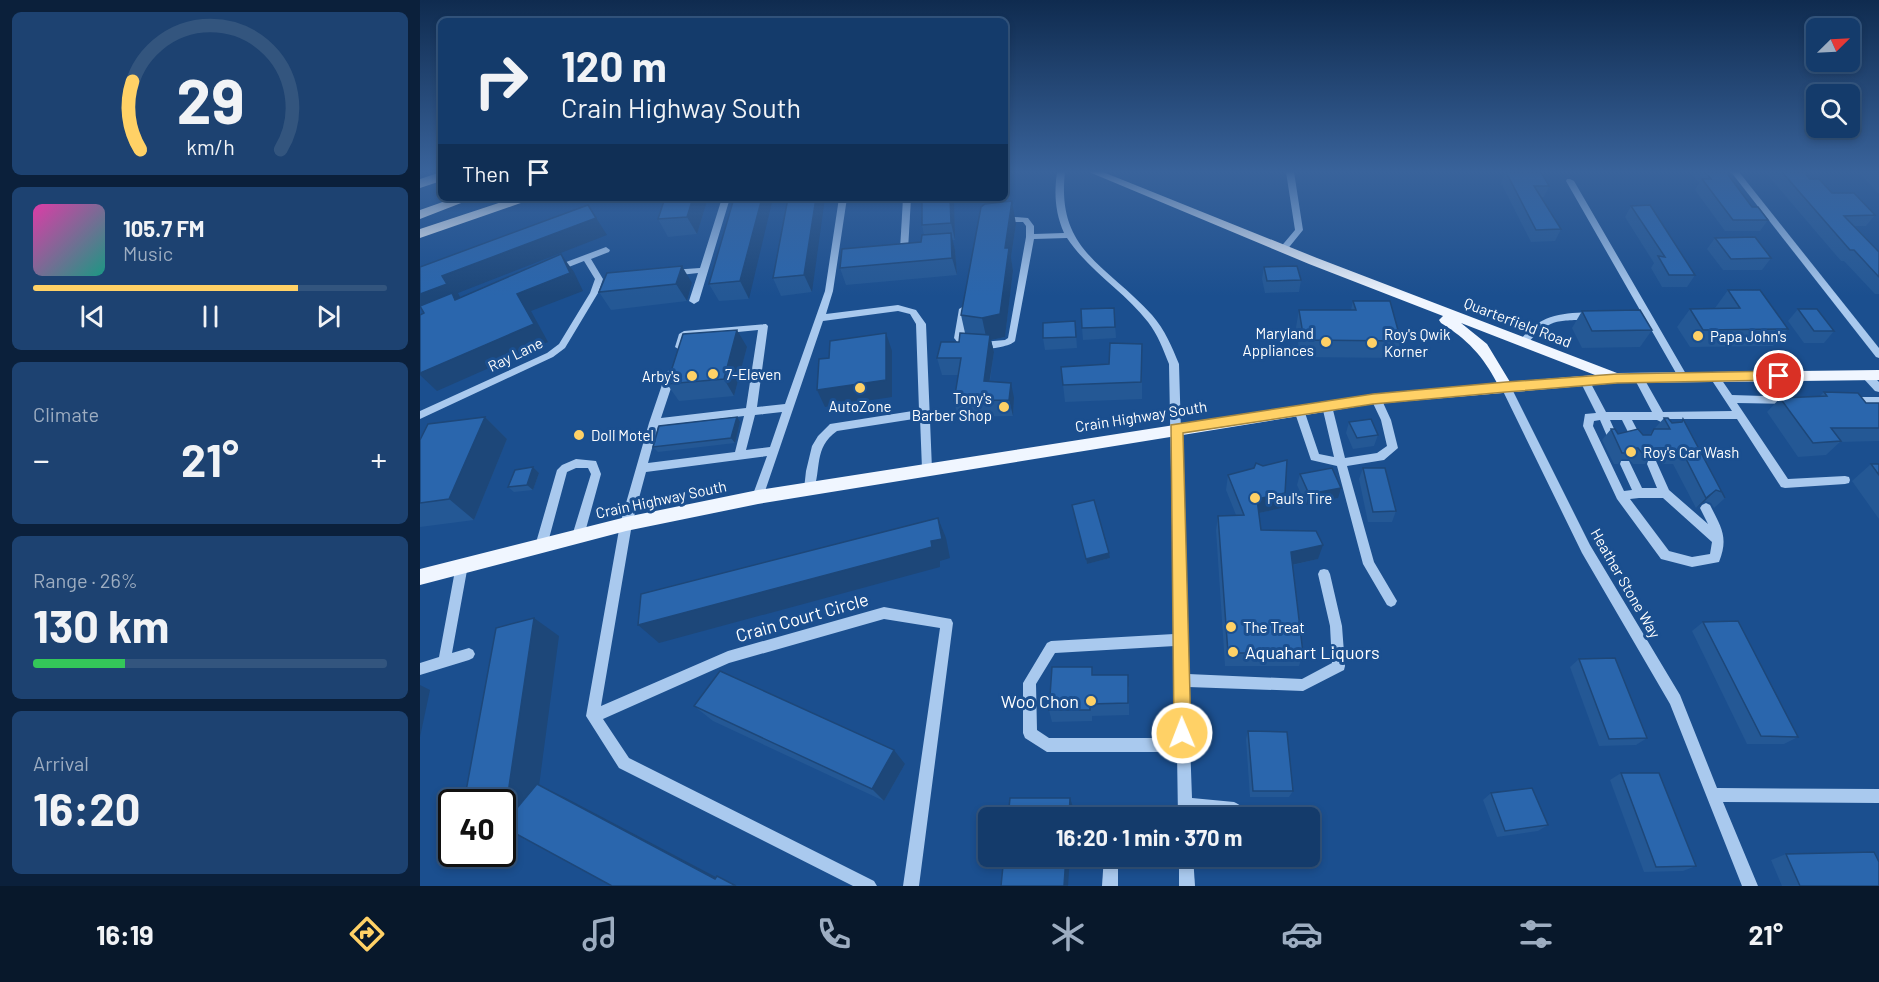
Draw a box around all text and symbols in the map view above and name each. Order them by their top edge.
north arrow [1806,18,1860,72]
map controls [1806,18,1860,138]
text: 120 m [561,40,667,90]
icon: right [462,42,540,120]
text: 29 [176,63,244,137]
button: search [1806,84,1860,138]
text: Crain Highway South [561,91,801,123]
text: km/h [186,135,234,160]
icon: arrive [522,156,555,189]
text: Then [462,160,510,186]
text: 105.7 FM [123,215,205,241]
text: Music [123,241,173,265]
street label: Quarterfield Road [1462,293,1574,351]
icon: previous [76,300,109,333]
icon: pause [194,300,227,333]
icon: next [312,300,345,333]
place label: Maryland Appliances [1243,324,1314,359]
place label: Roy's Qwik Korner [1384,325,1451,360]
place label: Papa John's [1710,327,1787,345]
marker: Papa John's [1691,329,1705,343]
street label: Ray Lane [485,333,545,375]
marker: Maryland Appliances [1319,335,1333,349]
marker: Roy's Qwik Korner [1365,336,1379,350]
pin [1753,350,1804,401]
icon: arrive [1762,359,1795,392]
place label: 7-Eleven [725,365,781,383]
place label: Arby's [642,367,680,385]
marker: 7-Eleven [706,367,720,381]
marker: Arby's [685,369,699,383]
marker: AutoZone [853,381,867,395]
place label: Tony's Barber Shop [912,389,992,424]
place label: AutoZone [829,397,891,415]
street label: Crain Highway South [1074,397,1208,435]
marker: Tony's Barber Shop [997,400,1011,414]
text: Climate [33,402,99,426]
place label: Doll Motel [591,426,654,444]
marker: Doll Motel [572,428,586,442]
text: 21° [181,432,239,486]
text: − [33,439,50,479]
text: + [371,439,387,479]
place label: Roy's Car Wash [1643,443,1739,461]
marker: Roy's Car Wash [1624,445,1638,459]
street label: Crain Highway South [594,476,728,522]
place label: Paul's Tire [1267,489,1332,507]
marker: Paul's Tire [1248,491,1262,505]
street label: Heather Stone Way [1587,525,1665,641]
text: Range · 26% [33,568,138,592]
street label: Crain Court Circle [733,588,871,646]
text: 130 km [33,598,169,652]
place label: The Treat [1243,618,1305,636]
marker: The Treat [1224,620,1238,634]
place label: Aquahart Liquors [1245,641,1380,663]
marker: Aquahart Liquors [1226,645,1240,659]
place label: Woo Chon [1001,690,1079,712]
marker: Woo Chon [1084,694,1098,708]
position arrow [1150,701,1214,765]
text: Arrival [33,751,89,775]
text: 16:20 [33,781,140,835]
speed limit sign: 40 [438,789,516,867]
text: 16:20 · 1 min · 370 m [1056,824,1242,850]
icon: directions [346,913,388,955]
icon: music [579,913,621,955]
icon: phone [813,913,855,955]
icon: climate [1047,913,1089,955]
icon: car [1281,913,1323,955]
icon: filters [1515,913,1557,955]
text: 16:19 [96,918,154,950]
text: 21° [1748,918,1783,950]

